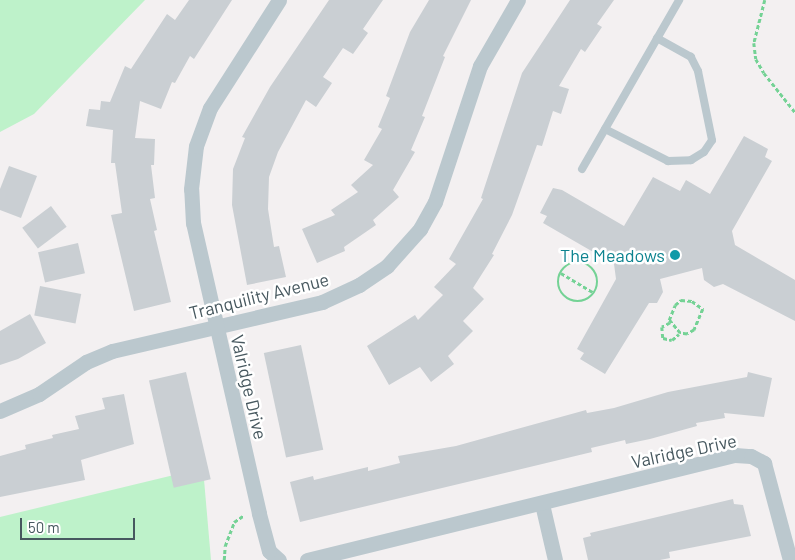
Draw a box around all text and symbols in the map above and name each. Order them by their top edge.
place label: The Meadows [560,244,665,266]
marker: The Meadows [669,249,681,261]
street label: Tranquility Avenue [187,268,331,324]
street label: Valridge Drive [226,332,272,442]
street label: Valridge Drive [629,429,739,473]
scale bar [22,508,138,540]
text: 50 m [28,518,60,536]

